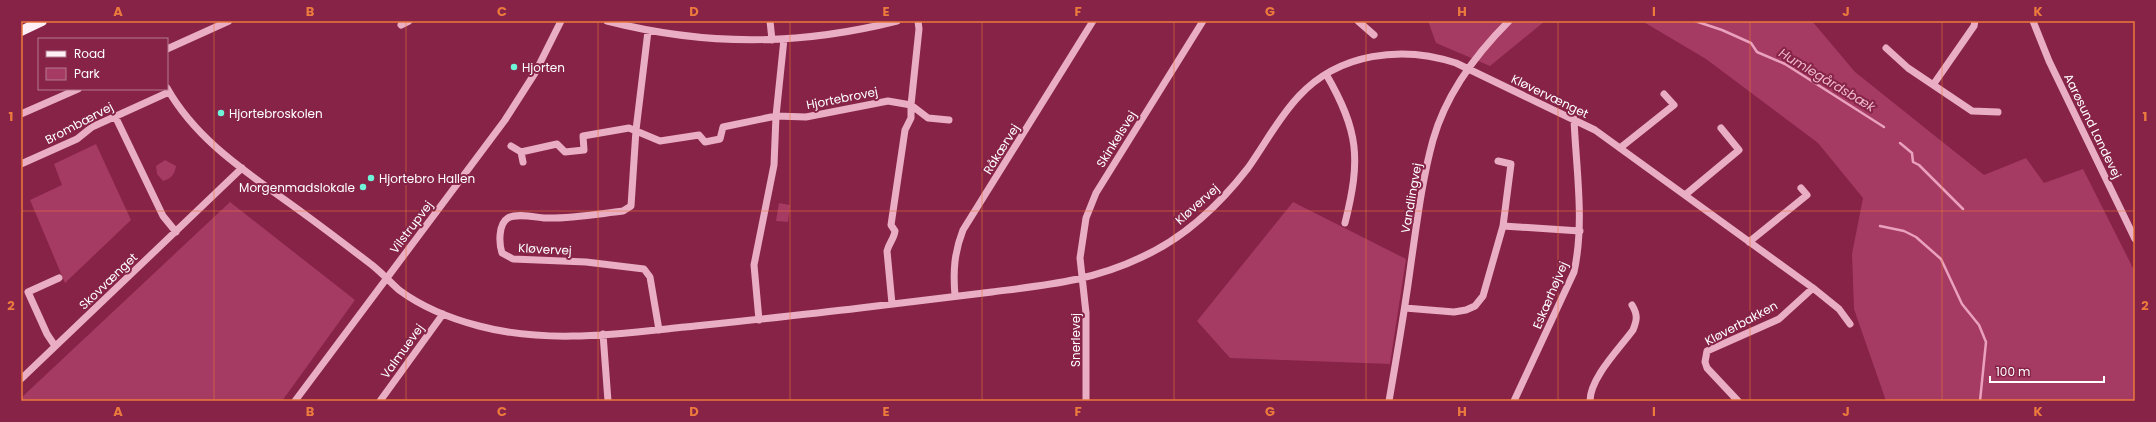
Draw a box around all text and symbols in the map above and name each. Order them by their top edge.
text: A [113,2,123,21]
text: B [306,2,315,21]
text: C [497,2,507,21]
text: D [689,2,699,21]
text: E [882,2,890,21]
text: F [1074,2,1082,21]
text: G [1265,2,1275,21]
text: H [1457,2,1467,21]
text: I [1652,2,1656,21]
text: J [1842,2,1850,21]
text: K [2033,2,2043,21]
legend [38,38,168,90]
water label: Humlegårdsbæk [1775,44,1880,117]
text: Road [74,45,105,62]
place label: Hjorten [522,59,565,76]
marker: Hjorten [509,62,519,72]
text: Park [74,65,101,82]
street label: Kløvervænget [1509,70,1591,122]
street label: Aarøsund Landevej [2060,71,2126,181]
street label: Hjortebrovej [805,83,879,113]
street label: Brombærvej [42,98,116,148]
place label: Hjortebroskolen [229,105,323,122]
text: 1 [9,107,13,126]
street label: Skinkelsvej [1092,107,1140,171]
text: 1 [2143,107,2147,126]
marker: Hjortebroskolen [216,108,226,118]
street label: Råkærvej [979,121,1023,177]
street label: Vandlingvej [1396,162,1426,234]
place label: Hjortebro Hallen [379,170,475,187]
marker: Hjortebro Hallen [366,173,376,183]
place label: Morgenmadslokale [239,179,355,196]
street label: Kløvervej [1171,180,1223,228]
marker: Morgenmadslokale [358,182,368,192]
street label: Vilstrupvej [386,197,436,257]
street label: Kløvervej [518,239,572,259]
street label: Skovvænget [75,249,141,313]
street label: Eskærhøjvej [1528,259,1572,331]
text: 2 [7,296,15,315]
text: 2 [2141,296,2149,315]
street label: Kløverbakken [1702,297,1780,349]
street label: Snerlevej [1067,313,1084,367]
street label: Valmuevej [376,320,428,382]
scale bar [1990,358,2104,384]
text: 100 m [1996,363,2030,380]
text: A [113,402,123,421]
text: B [306,402,315,421]
text: C [497,402,507,421]
text: D [689,402,699,421]
text: E [882,402,890,421]
text: F [1074,402,1082,421]
text: G [1265,402,1275,421]
text: H [1457,402,1467,421]
text: I [1652,402,1656,421]
text: J [1842,402,1850,421]
text: K [2033,402,2043,421]

